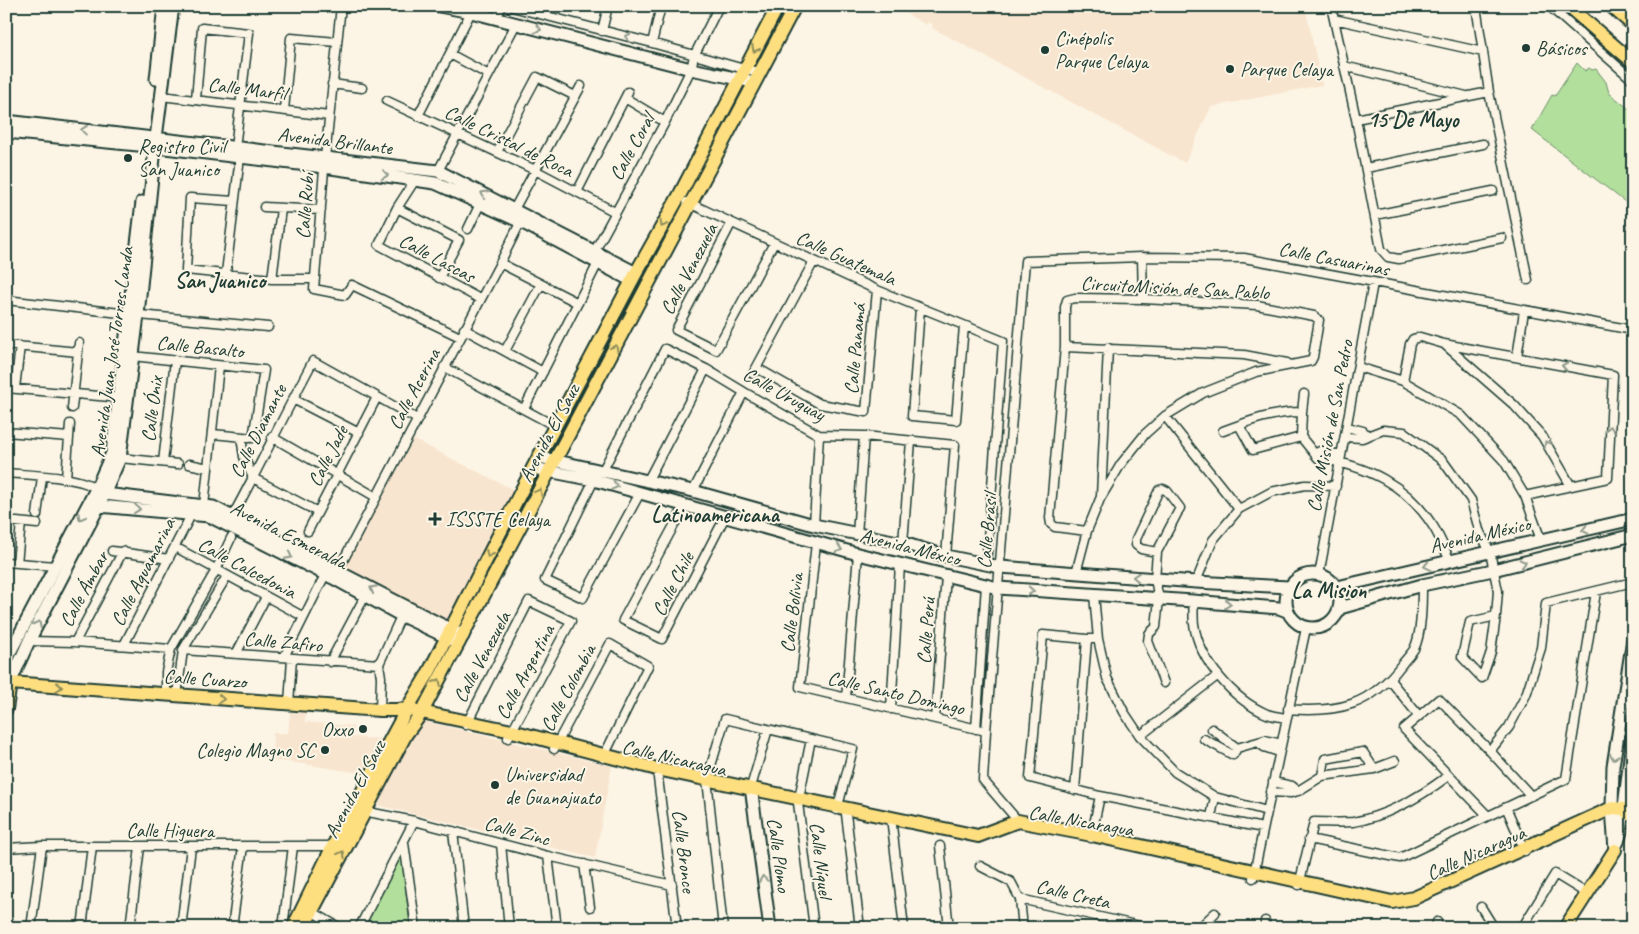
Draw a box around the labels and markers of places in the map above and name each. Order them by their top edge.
place label: Cinépolis Parque Celaya [1055,26,1150,74]
place label: Básicos [1536,36,1589,61]
marker: Básicos [1520,42,1532,54]
marker: Cinépolis Parque Celaya [1039,44,1051,56]
place label: Parque Celaya [1240,57,1335,82]
marker: Parque Celaya [1224,63,1236,75]
place label: Registro Civil San Juanico [138,134,229,182]
marker: Registro Civil San Juanico [122,152,134,164]
place label: ISSSTE Celaya [446,507,551,532]
marker: ISSSTE Celaya [428,512,442,526]
place label: Oxxo [322,717,354,742]
marker: Oxxo [357,723,369,735]
place label: Colegio Magno SC [196,738,317,763]
marker: Colegio Magno SC [319,744,331,756]
place label: Universidad de Guanajuato [505,762,602,810]
marker: Universidad de Guanajuato [489,779,501,791]

